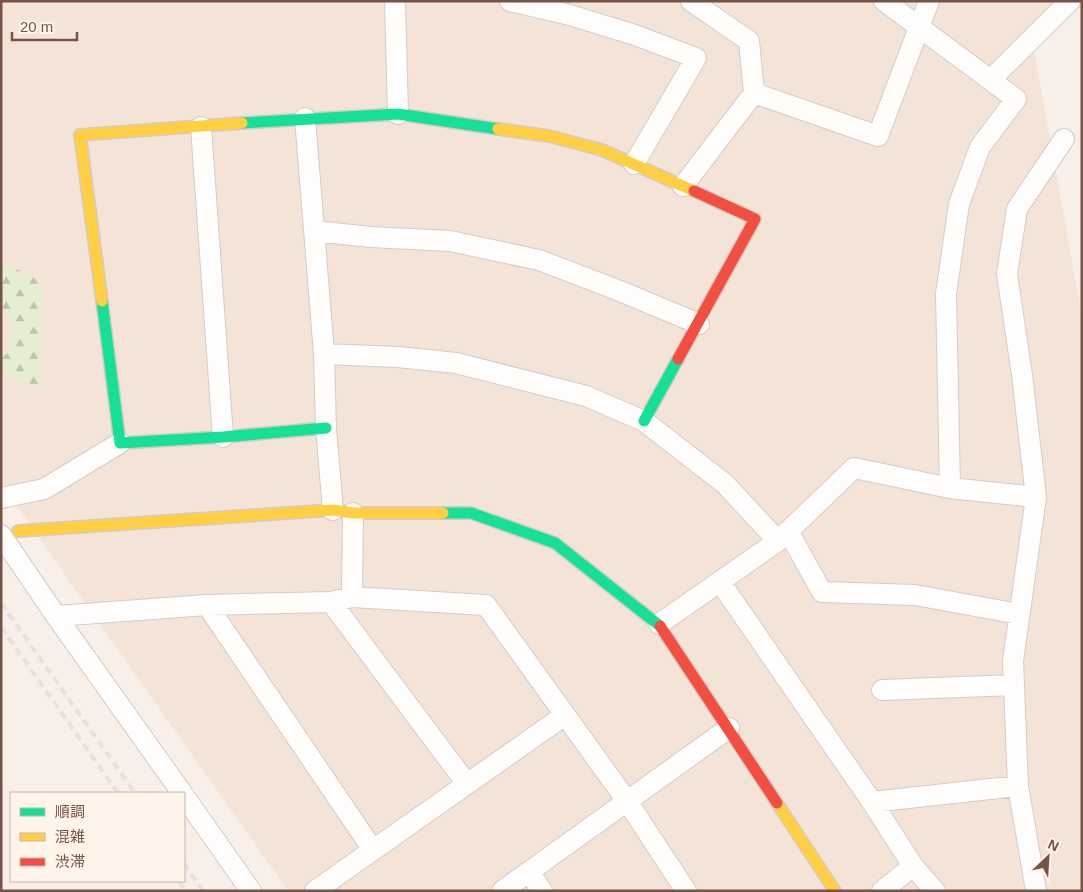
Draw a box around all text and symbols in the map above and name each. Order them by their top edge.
scale bar [12,10,78,42]
text: 20 m [20,18,53,35]
legend [10,792,185,882]
text: 順調 [55,803,85,820]
text: 混雑 [55,828,85,845]
north arrow [1023,832,1073,882]
text: N [1046,836,1061,855]
text: 渋滞 [55,853,85,870]

